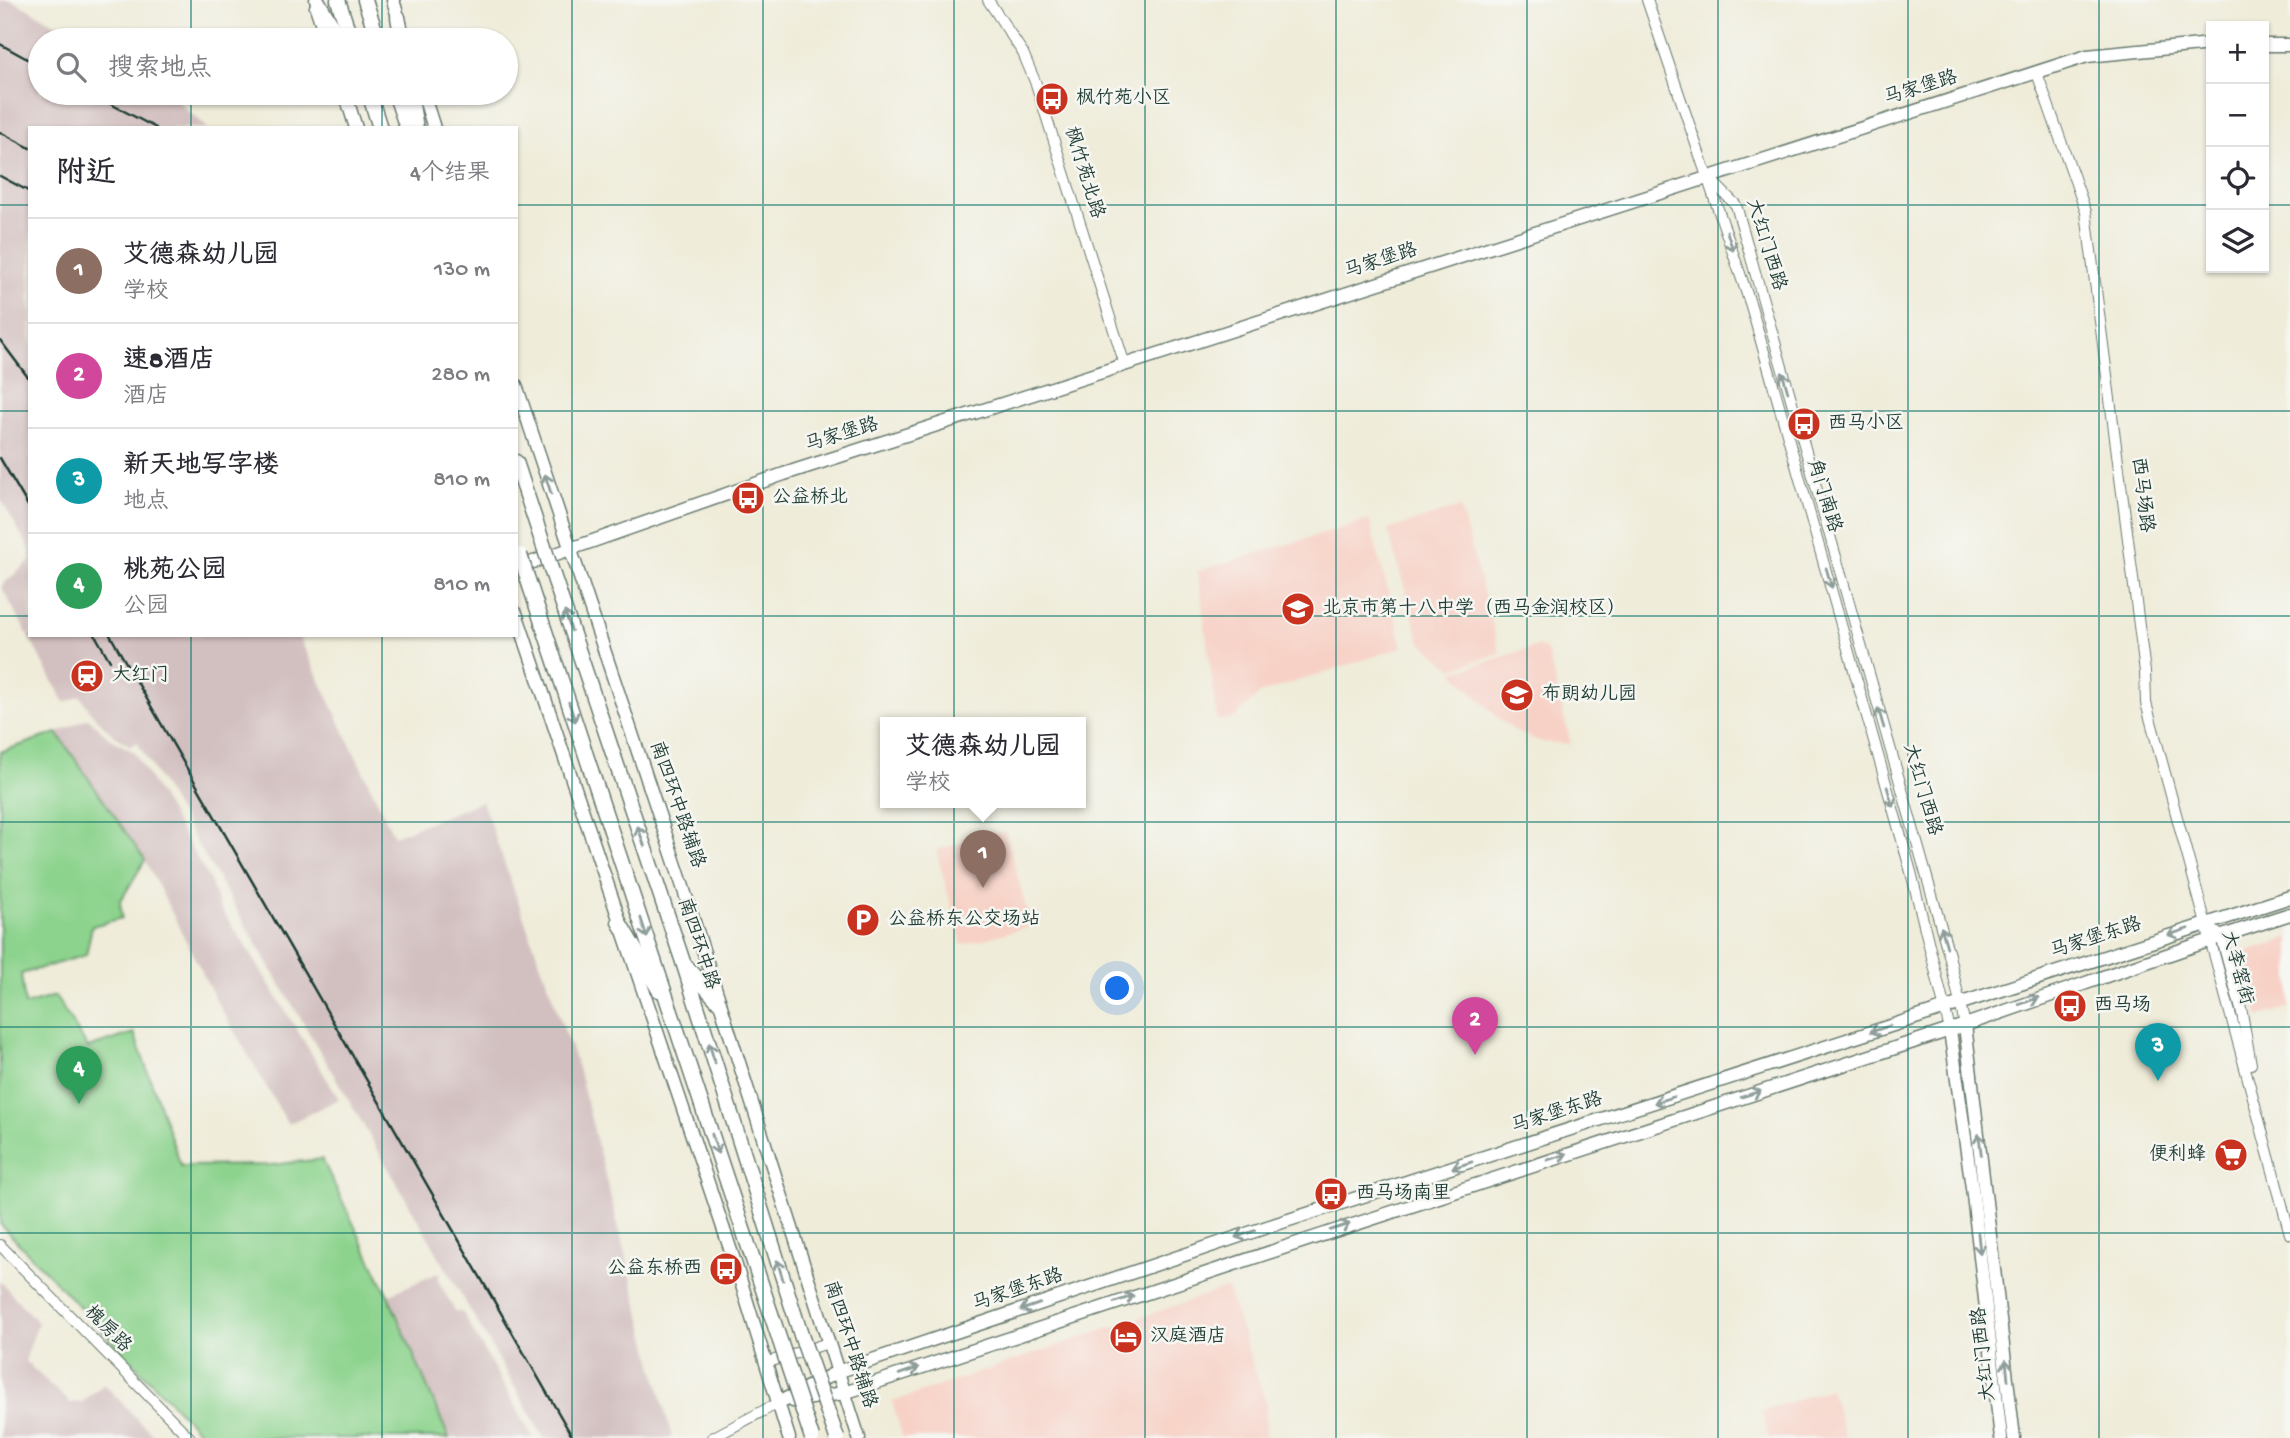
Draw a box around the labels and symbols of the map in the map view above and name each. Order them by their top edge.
street label: 马家堡路 [1881,66,1961,111]
bus stop icon: 枫竹苑小区 [1033,80,1071,118]
place label: 枫竹苑小区 [1076,87,1171,111]
street label: 枫竹苑北路 [1058,124,1109,222]
street label: 大红门西路 [1740,196,1791,294]
one-way arrow [1725,230,1737,252]
street label: 马家堡路 [1341,238,1421,285]
one-way arrow [1777,371,1790,393]
bus stop icon: 西马小区 [1785,405,1823,443]
place label: 西马小区 [1828,412,1904,436]
street label: 马家堡路 [802,413,882,458]
street label: 角门南路 [1801,456,1847,536]
street label: 西马场路 [2125,456,2158,534]
one-way arrow [541,473,554,495]
bus stop icon: 公益桥北 [729,479,767,517]
place label: 公益桥北 [772,486,848,510]
one-way arrow [1823,566,1836,588]
school or university icon: 北京市第十八中学（西马金润校区） [1279,590,1317,628]
place label: 北京市第十八中学（西马金润校区） [1322,597,1626,621]
one-way arrow [561,610,574,632]
station icon: 大红门 [68,657,106,695]
place label: 大红门 [112,664,169,688]
school or university icon: 布朗幼儿园 [1498,676,1536,714]
place label: 布朗幼儿园 [1542,683,1637,707]
one-way arrow [567,700,579,722]
one-way arrow [1873,707,1886,729]
street label: 南四环中路辅路 [643,738,709,872]
street label: 大红门西路 [1897,741,1946,839]
one-way arrow [1884,785,1897,807]
one-way arrow [634,826,646,848]
pin: 1 [960,830,1006,888]
street label: 南四环中路 [671,895,724,993]
parking icon: 公益桥东公交场站 [844,901,882,939]
place label: 公益桥东公交场站 [888,908,1040,932]
street label: 马家堡东路 [2047,912,2145,965]
one-way arrow [639,916,651,938]
one-way arrow [1937,926,1950,948]
one-way arrow [2168,927,2190,940]
street label: 大李窑街 [2215,928,2258,1008]
your location [1100,971,1134,1005]
bus stop icon: 西马场 [2051,987,2089,1025]
one-way arrow [2017,994,2039,1006]
place label: 西马场 [2094,995,2151,1018]
pin: 2 [1452,997,1498,1055]
one-way arrow [1869,1023,1891,1036]
pin: 3 [2135,1023,2181,1081]
one-way arrow [704,1042,717,1064]
pin: 4 [56,1046,102,1104]
street label: 马家堡东路 [1508,1087,1606,1140]
one-way arrow [1739,1087,1761,1099]
one-way arrow [1653,1095,1675,1107]
one-way arrow [710,1132,723,1154]
one-way arrow [1974,1133,1987,1156]
supermarket icon: 便利蜂 [2212,1136,2250,1174]
place label: 便利蜂 [2149,1143,2206,1167]
one-way arrow [1545,1149,1567,1162]
one-way arrow [1451,1159,1473,1172]
bus stop icon: 西马场南里 [1312,1175,1350,1213]
place label: 西马场南里 [1356,1182,1451,1206]
one-way arrow [1329,1220,1351,1232]
one-way arrow [1235,1229,1257,1241]
one-way arrow [1972,1231,1985,1254]
bus stop icon: 公益东桥西 [707,1250,745,1288]
place label: 公益东桥西 [607,1257,702,1281]
one-way arrow [773,1259,785,1281]
street label: 马家堡东路 [969,1264,1067,1317]
street label: 南四环中路辅路 [818,1278,881,1412]
one-way arrow [1113,1292,1135,1304]
street label: 槐房路 [79,1301,136,1358]
one-way arrow [1019,1302,1041,1314]
street label: 大红门西路 [1968,1306,2001,1403]
hotel icon: 汉庭酒店 [1107,1318,1145,1356]
place label: 汉庭酒店 [1150,1325,1226,1349]
one-way arrow [2000,1359,2013,1382]
one-way arrow [897,1364,919,1376]

